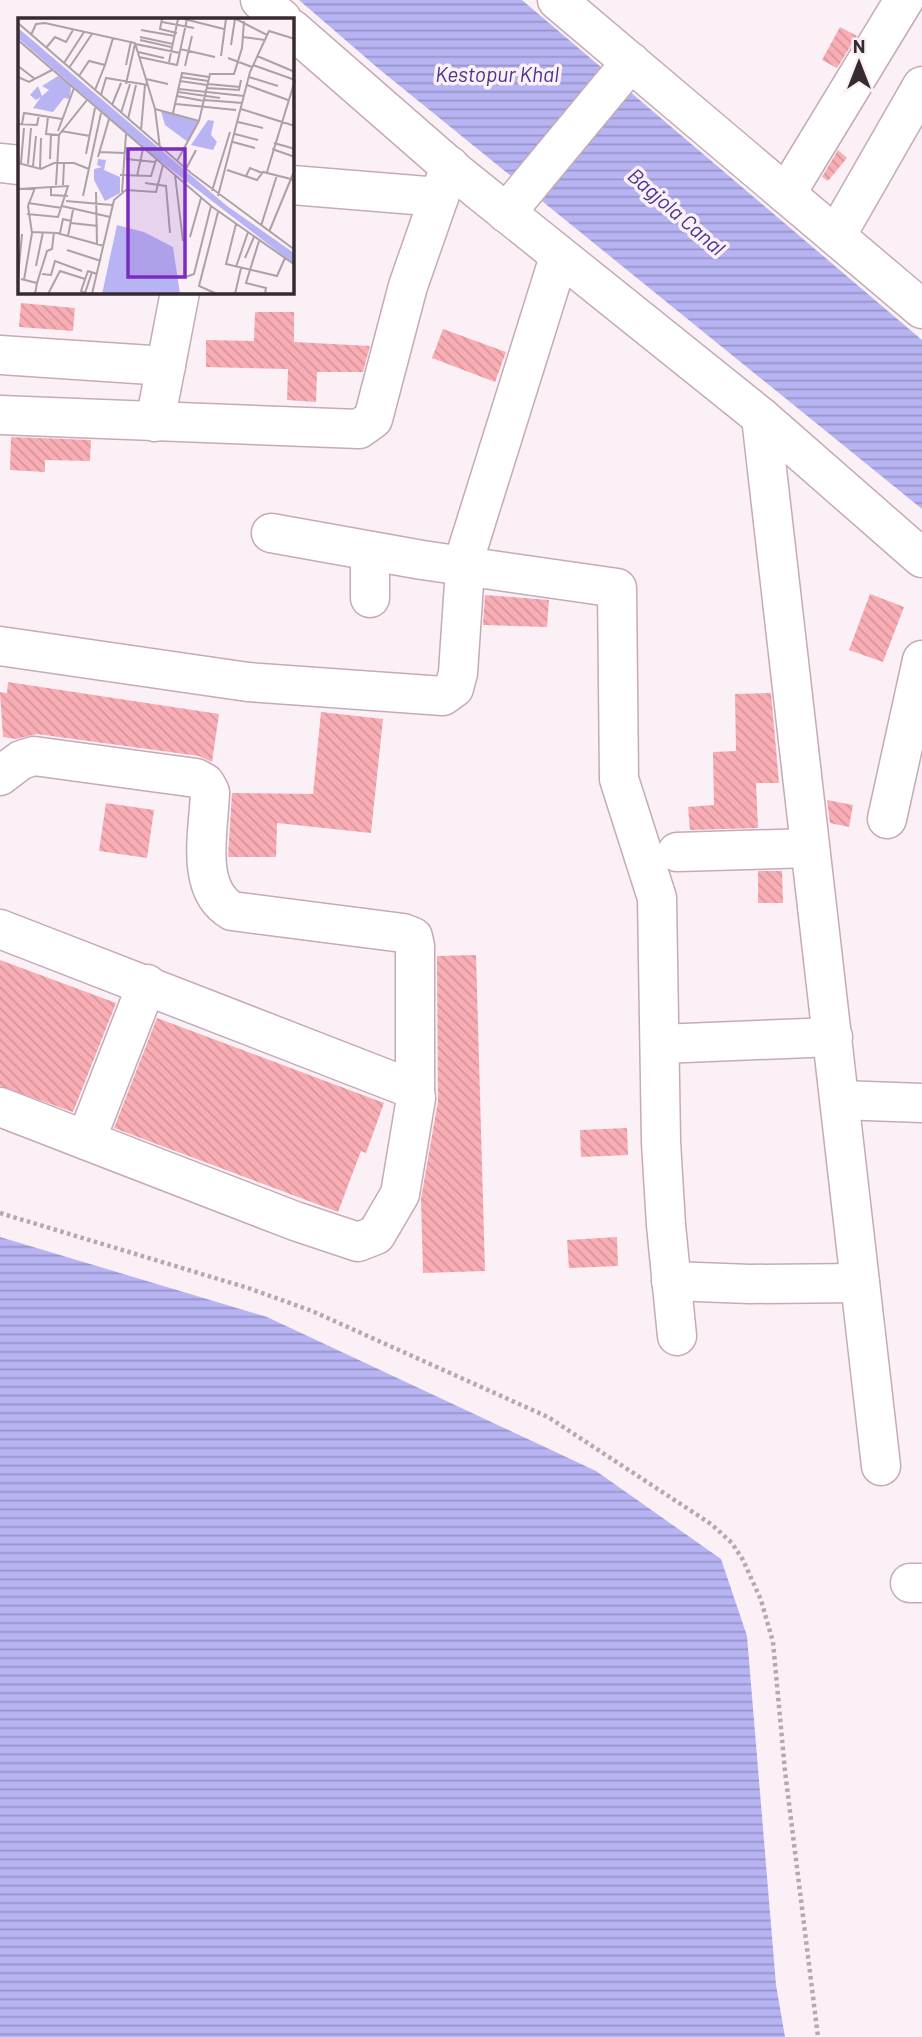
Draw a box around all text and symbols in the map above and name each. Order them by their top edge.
inset map [18,18,294,294]
north arrow [824,28,894,98]
text: N [853,34,865,57]
water label: Kestopur Khal [435,61,559,86]
water label: Bagjola Canal [623,162,731,260]

